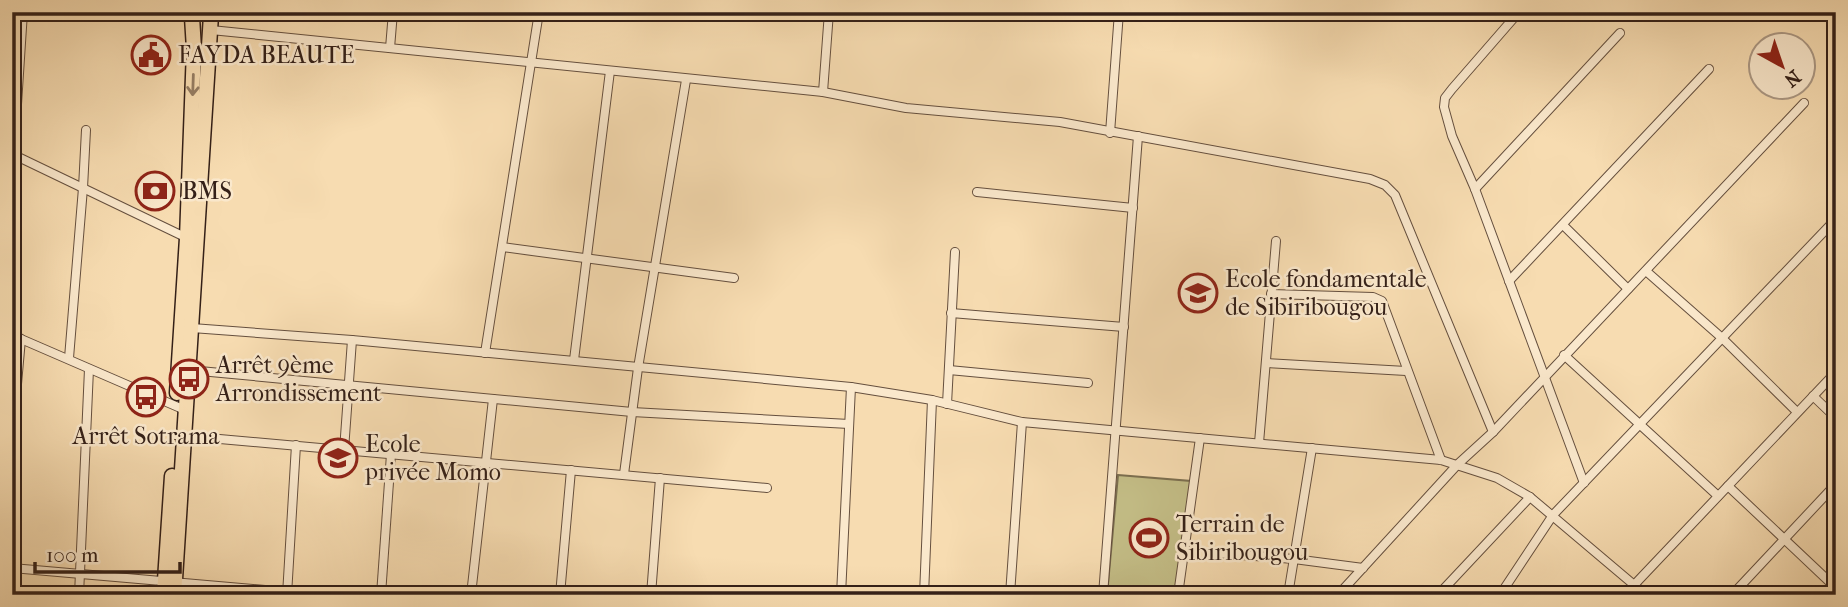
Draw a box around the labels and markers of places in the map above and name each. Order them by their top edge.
public building icon: FAYDA BEAUTE [130,34,172,76]
place label: FAYDA BEAUTE [178,41,355,69]
bank icon: BMS [134,170,176,212]
place label: BMS [182,177,232,205]
place label: Ecole fondamentale de Sibiribougou [1225,265,1427,321]
school or university icon: Ecole fondamentale de Sibiribougou [1177,272,1219,314]
place label: Arrêt 9ème Arrondissement [215,351,382,407]
bus stop icon: Arrêt 9ème Arrondissement [168,358,210,400]
bus stop icon: Arrêt Sotrama [125,376,167,418]
place label: Arrêt Sotrama [72,422,220,450]
place label: Ecole privée Momo [364,430,501,486]
school or university icon: Ecole privée Momo [317,437,359,479]
place label: Terrain de Sibiribougou [1176,510,1309,566]
sports icon: Terrain de Sibiribougou [1128,517,1170,559]

